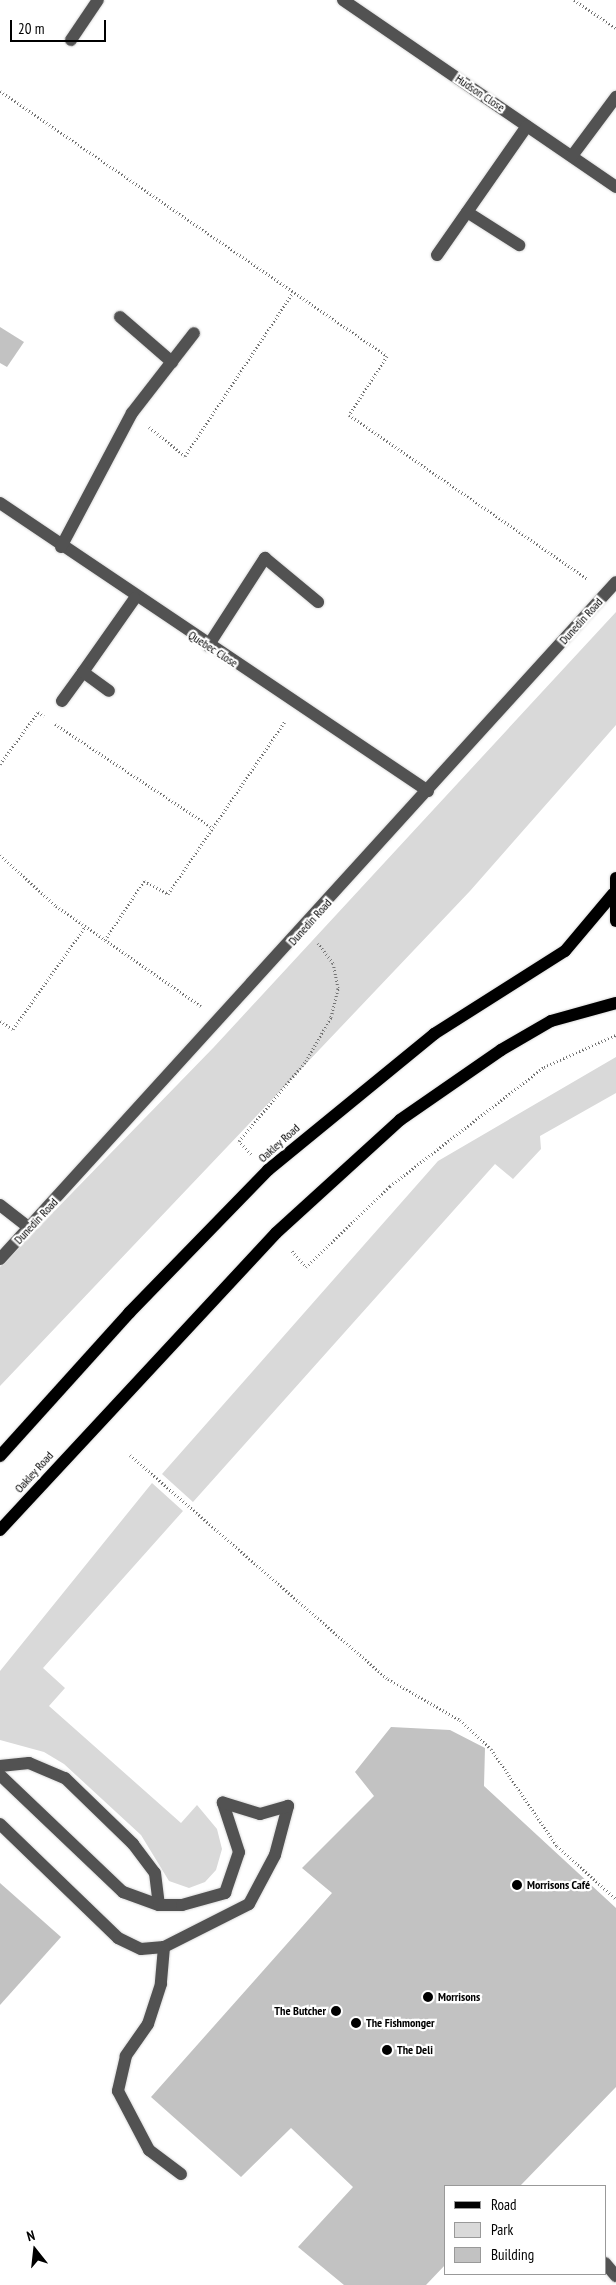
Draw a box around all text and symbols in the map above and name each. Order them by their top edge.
scale bar [12,10,109,42]
text: 20 m [18,19,44,38]
street label: Hudson Close [453,71,507,115]
street label: Dunedin Road [556,595,606,647]
street label: Quebec Close [186,628,240,670]
street label: Dunedin Road [285,896,335,948]
street label: Oakley Road [255,1121,303,1165]
street label: Dunedin Road [11,1195,61,1247]
street label: Oakley Road [12,1448,56,1496]
place label: Morrisons Café [527,1878,590,1892]
marker: Morrisons Café [511,1879,523,1891]
place label: Morrisons [438,1990,480,2004]
marker: Morrisons [422,1991,434,2003]
place label: The Butcher [274,2004,326,2018]
marker: The Butcher [330,2005,342,2017]
place label: The Fishmonger [366,2016,435,2030]
marker: The Fishmonger [350,2017,362,2029]
place label: The Deli [397,2043,433,2057]
marker: The Deli [381,2044,393,2056]
legend [444,2185,606,2275]
text: Road [491,2195,517,2214]
text: Park [491,2220,513,2239]
north arrow [10,2225,60,2275]
text: N [25,2226,37,2245]
text: Building [491,2245,534,2264]

